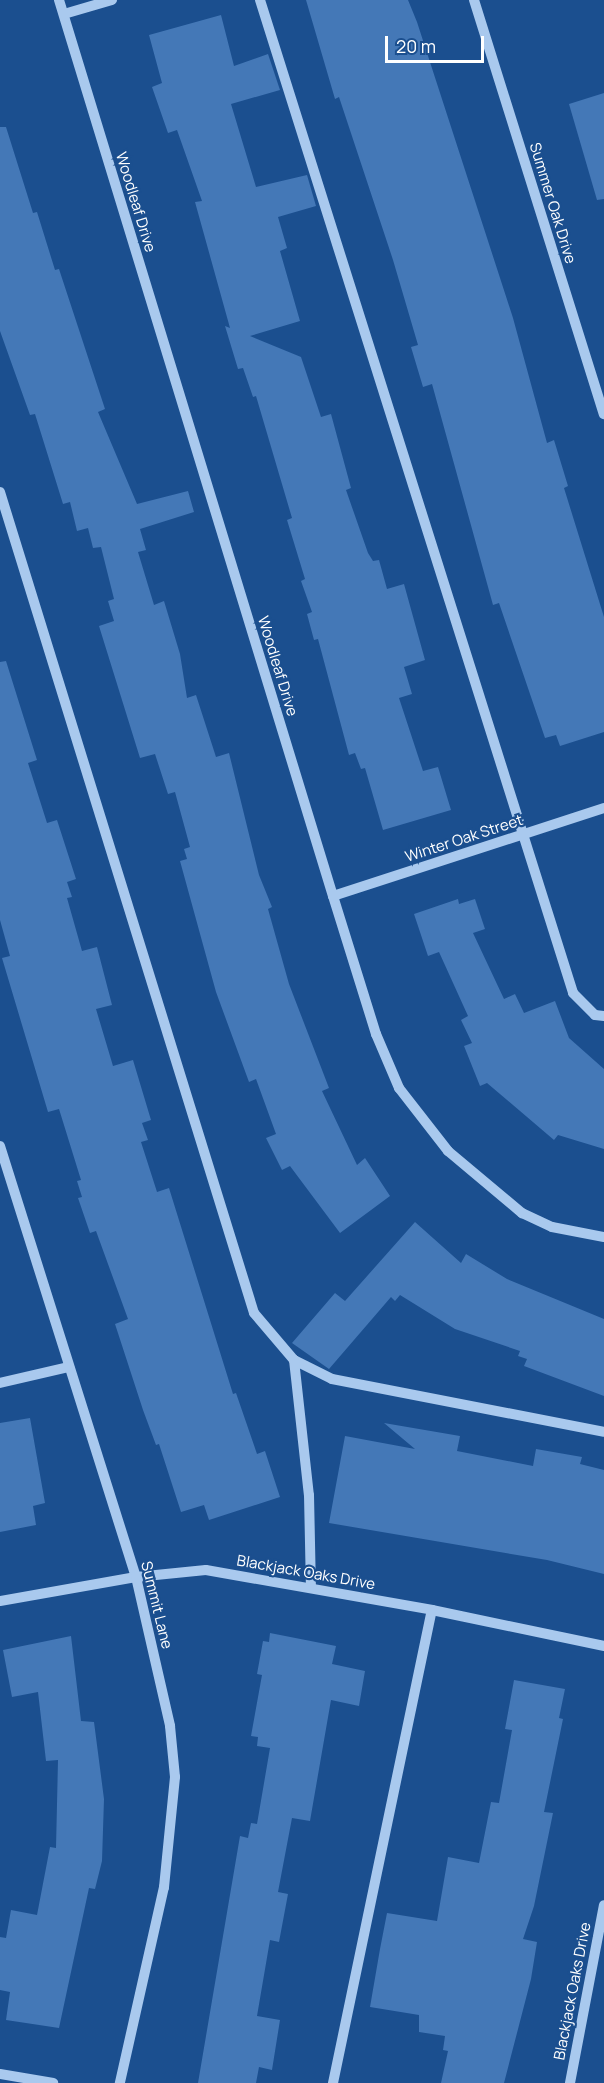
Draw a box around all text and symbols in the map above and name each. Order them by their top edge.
scale bar [388,24,487,62]
text: 20 m [396,34,436,58]
street label: Summer Oak Drive [526,140,580,266]
street label: Woodleaf Drive [112,150,160,254]
street label: Woodleaf Drive [254,614,302,718]
street label: Winter Oak Street [403,810,525,866]
street label: Blackjack Oaks Drive [235,1551,377,1593]
street label: Summit Lane [137,1559,177,1651]
street label: Blackjack Oaks Drive [550,1921,594,2061]

